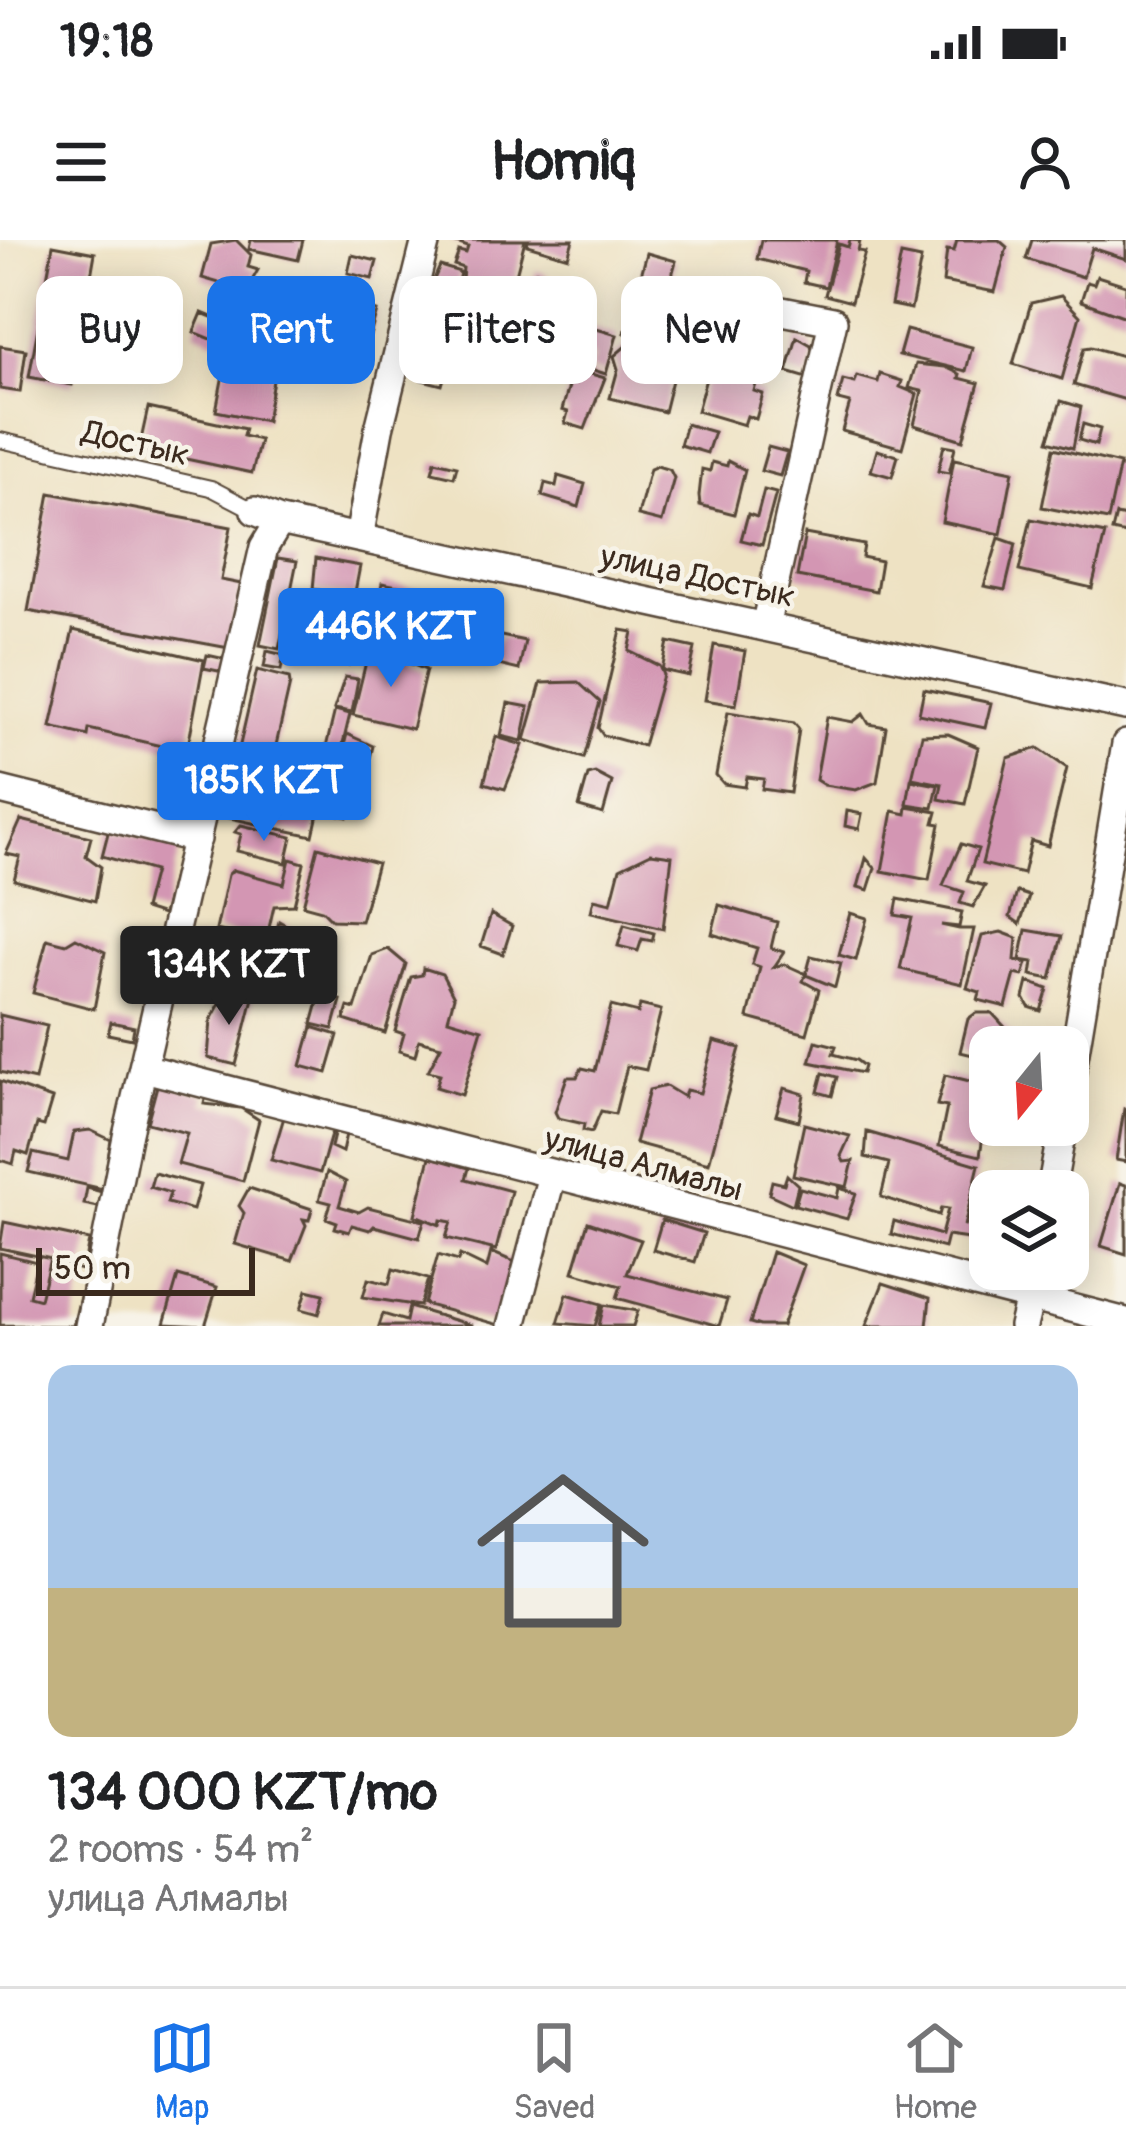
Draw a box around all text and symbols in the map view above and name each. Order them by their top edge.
text: 19:18 [60,14,153,70]
text: Homiq [491,128,635,196]
icon: menu [48,129,114,195]
icon: person [1012,129,1078,195]
chip: Buy [36,276,183,384]
chip: Rent [207,276,375,384]
chip: Filters [399,276,597,384]
chip: New [621,276,783,384]
street label: Достык [77,411,193,476]
street label: улица Достык [596,536,799,617]
pin: 446K KZT [267,588,515,690]
text: 446K KZT [305,602,477,651]
pin: 185K KZT [140,742,388,844]
text: 185K KZT [184,756,344,805]
pin: 134K KZT [105,926,353,1028]
text: 134K KZT [147,940,311,989]
north arrow [969,1026,1089,1146]
map controls [969,1026,1089,1290]
street label: улица Алмалы [539,1118,747,1211]
button: layers [969,1170,1089,1290]
scale bar [36,1242,255,1295]
text: 50 m [54,1248,131,1289]
icon: home [455,1443,671,1659]
text: 134 000 KZT/mo [48,1761,437,1825]
text: 2 rooms · 54 m² [48,1825,313,1874]
text: улица Алмалы [48,1874,289,1923]
tab: Map [149,2015,215,2128]
tab: Saved [513,2015,595,2128]
tab: Home [894,2015,977,2128]

